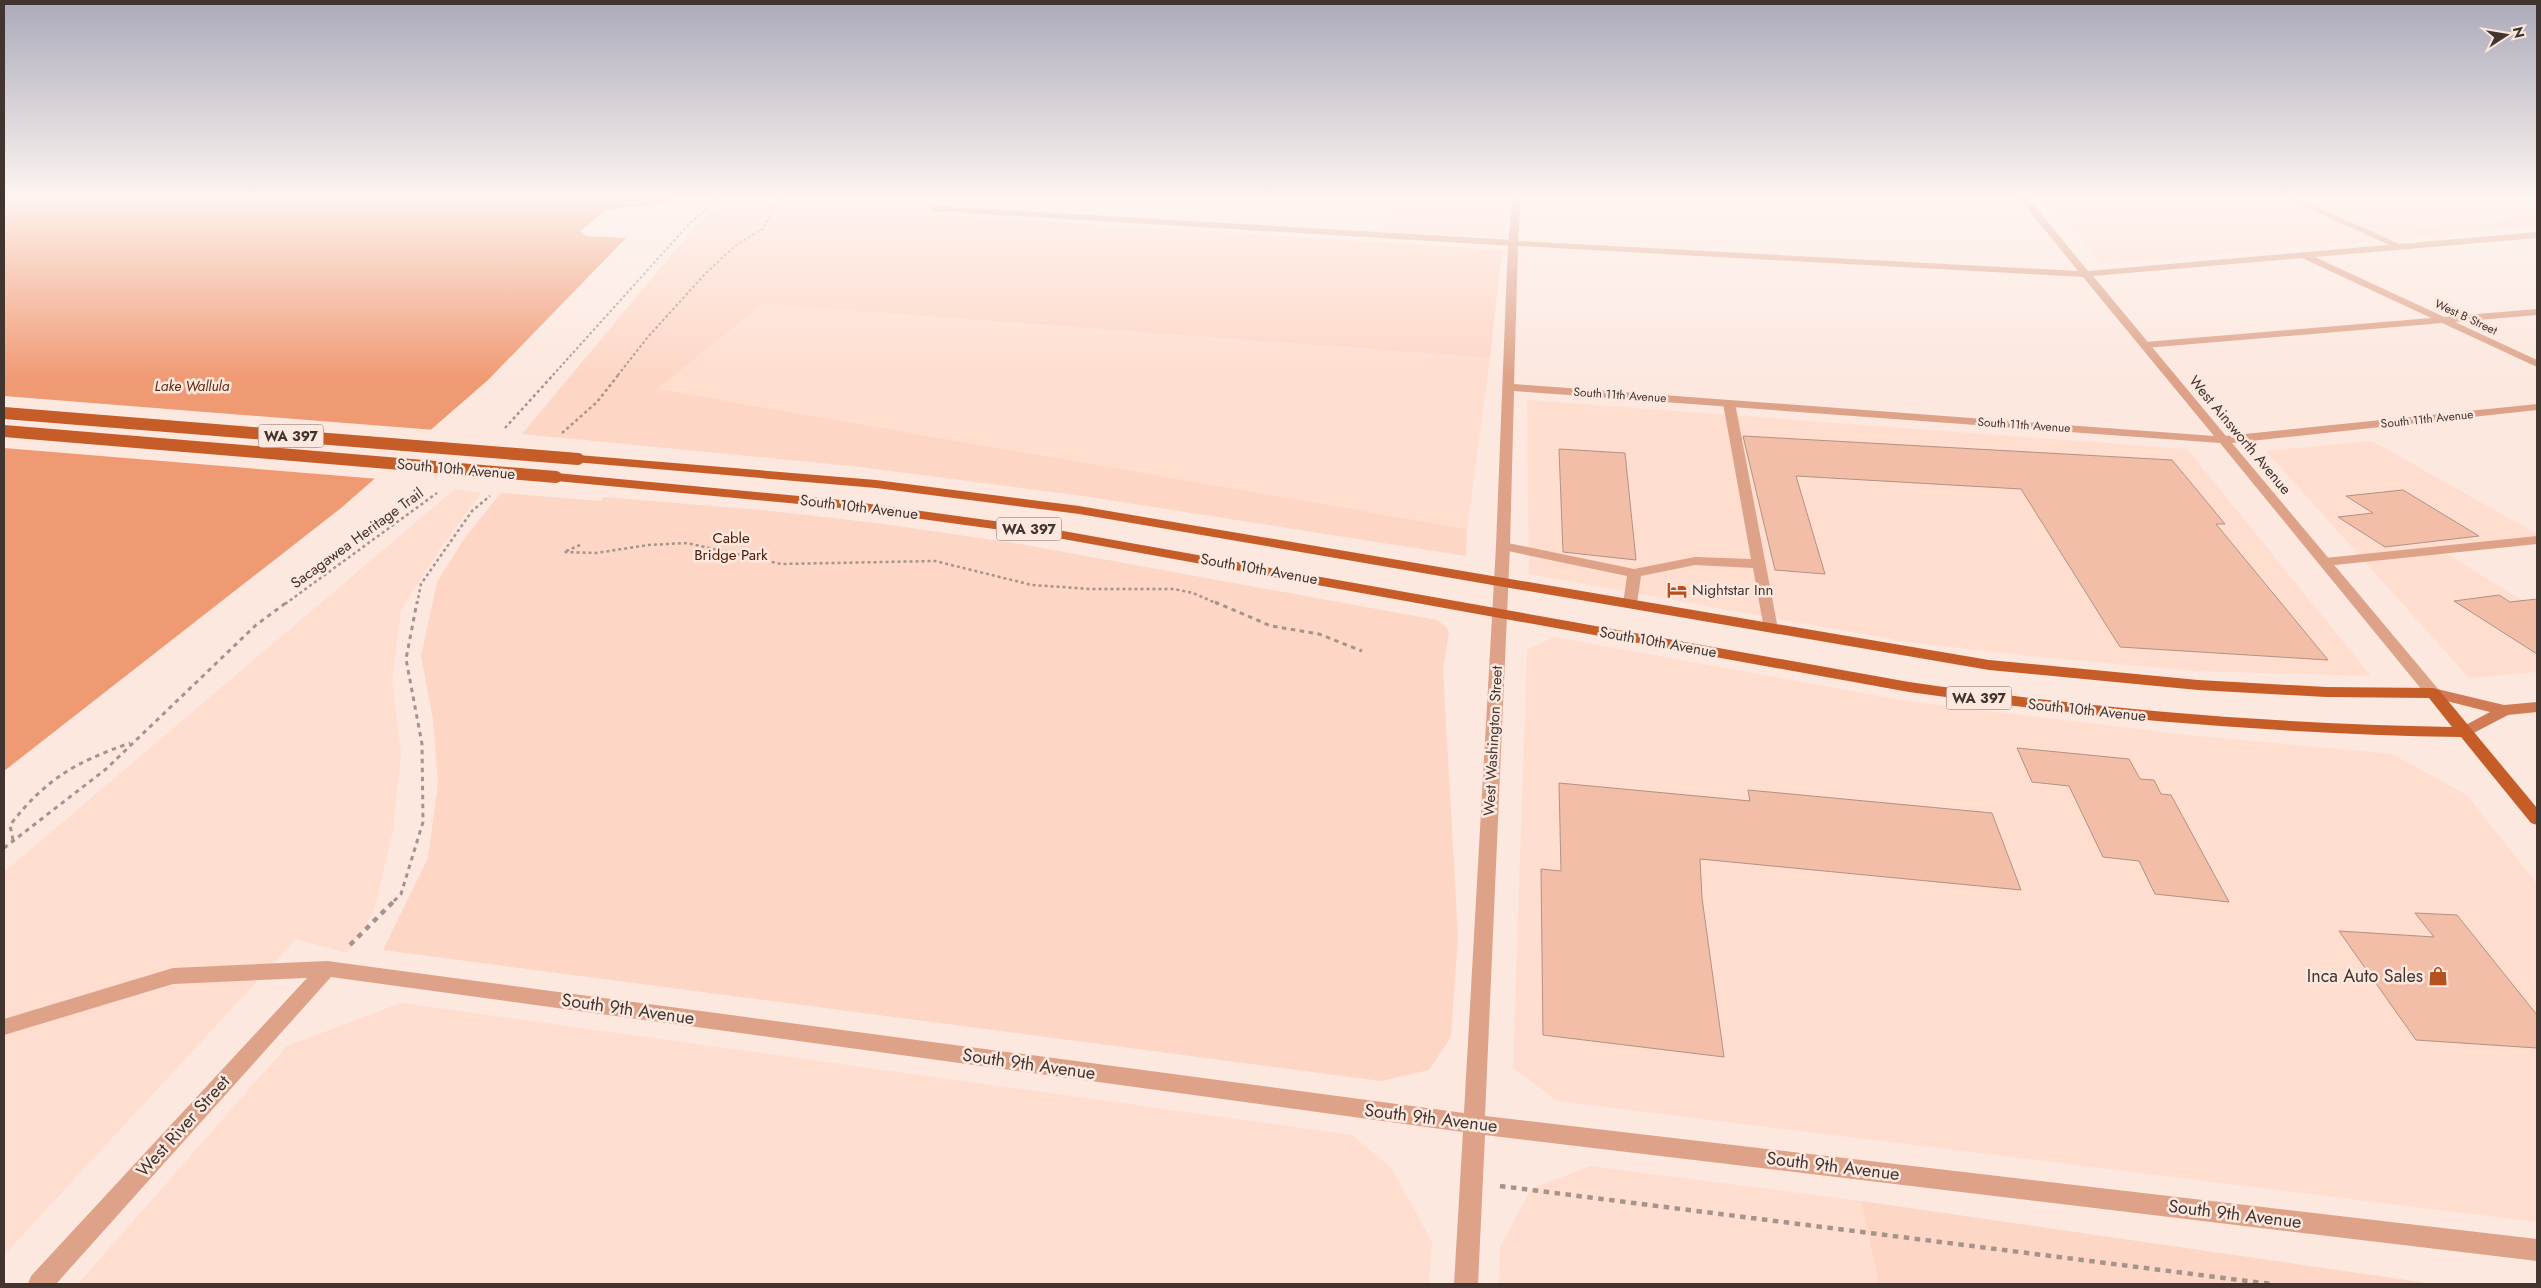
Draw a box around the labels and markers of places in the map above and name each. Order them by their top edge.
hotel icon: Nightstar Inn [1666,579,1688,601]
place label: Nightstar Inn [1692,579,1773,601]
place label: Inca Auto Sales [2307,963,2423,989]
shop icon: Inca Auto Sales [2427,965,2449,987]

